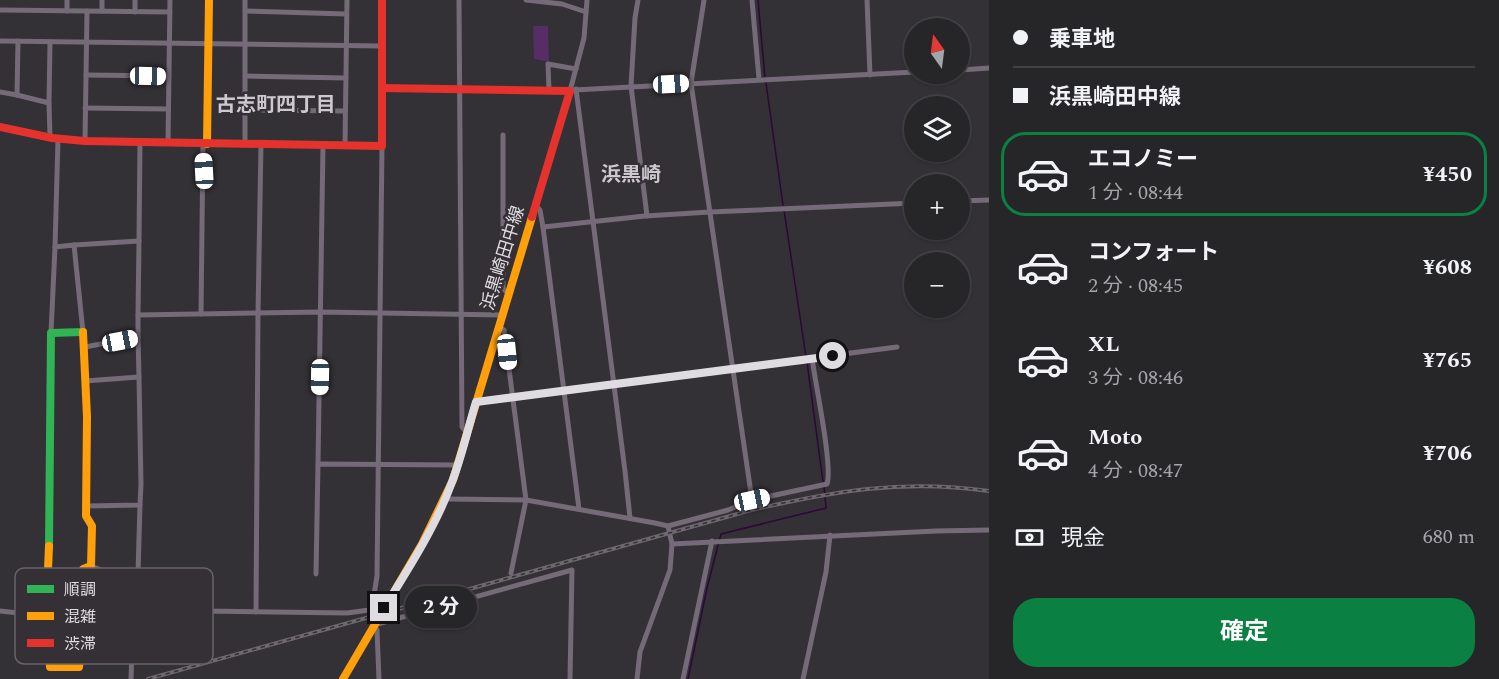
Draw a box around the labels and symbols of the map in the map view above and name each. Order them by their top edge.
north arrow [904,18,970,84]
car [130,67,166,85]
car [653,74,689,94]
district label: 古志町四丁目 [216,90,336,120]
car [194,153,214,189]
district label: 浜黒崎 [601,160,661,190]
street label: 浜黒崎田中線 [474,202,532,314]
car [101,329,139,353]
car [496,333,518,371]
route start [819,342,846,369]
car [311,359,329,395]
car [733,487,771,513]
legend [15,568,213,664]
text: 順調 [64,578,96,602]
callout: 2 分 [405,587,477,629]
route end [370,594,397,621]
text: 混雑 [64,605,96,629]
text: 渋滞 [64,632,96,656]

